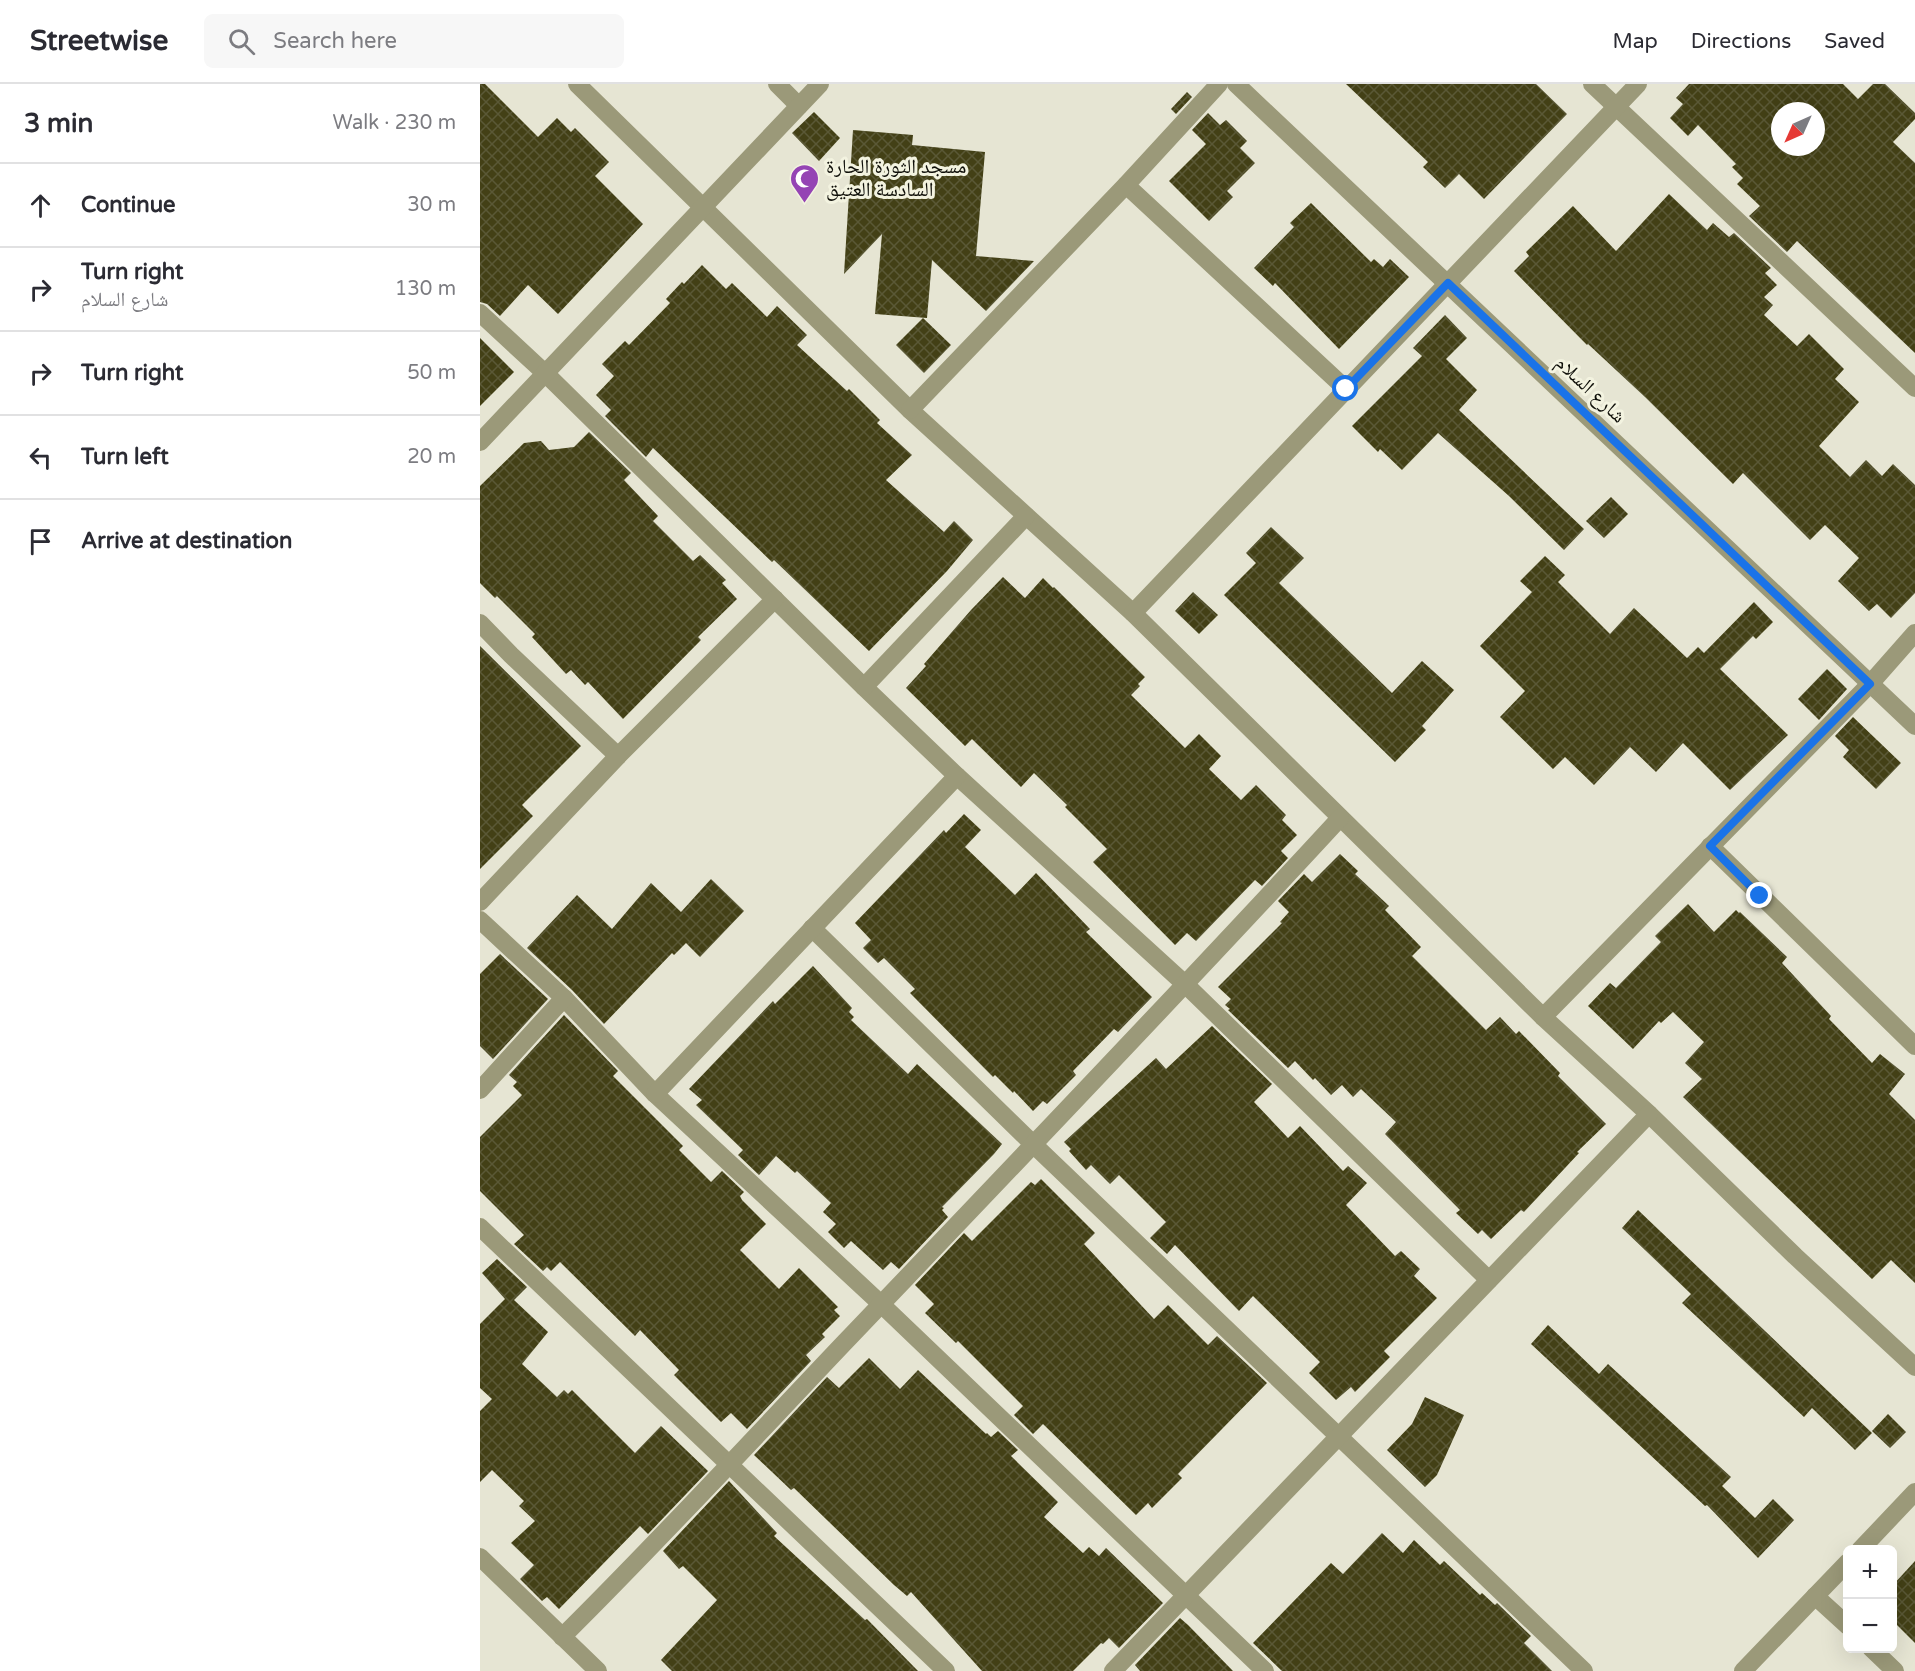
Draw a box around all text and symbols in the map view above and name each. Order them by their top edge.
search box [204,14,624,68]
text: Streetwise [30,24,168,58]
icon: search [225,25,258,58]
text: Search here [273,28,397,54]
text: Map [1612,29,1658,54]
text: Directions [1691,29,1791,54]
text: Saved [1824,29,1885,54]
north arrow [1771,102,1825,156]
text: 3 min [24,108,93,139]
text: Walk · 230 m [333,111,456,135]
place label: مسجد الثورة الحارة السادسة العتيق [826,155,966,202]
mosque icon: مسجد الثورة الحارة السادسة العتيق [789,162,821,204]
icon: ahead [24,189,57,222]
text: Continue [81,192,176,218]
text: 30 m [407,193,456,217]
text: Turn right [81,259,183,285]
icon: right [24,273,57,306]
text: 130 m [395,277,456,301]
text: شارع السلام [81,288,168,312]
street label: شارع السلام [1549,351,1630,429]
icon: right [24,357,57,390]
text: Turn right [81,360,183,386]
text: 50 m [407,361,456,385]
route start [1332,375,1358,401]
icon: left [24,441,57,474]
text: Turn left [81,444,169,470]
text: 20 m [407,445,456,469]
icon: arrive [24,525,57,558]
text: Arrive at destination [81,528,292,554]
route end [1746,882,1772,908]
map controls [1843,1545,1897,1653]
button: + [1843,1545,1897,1599]
button: − [1843,1599,1897,1653]

